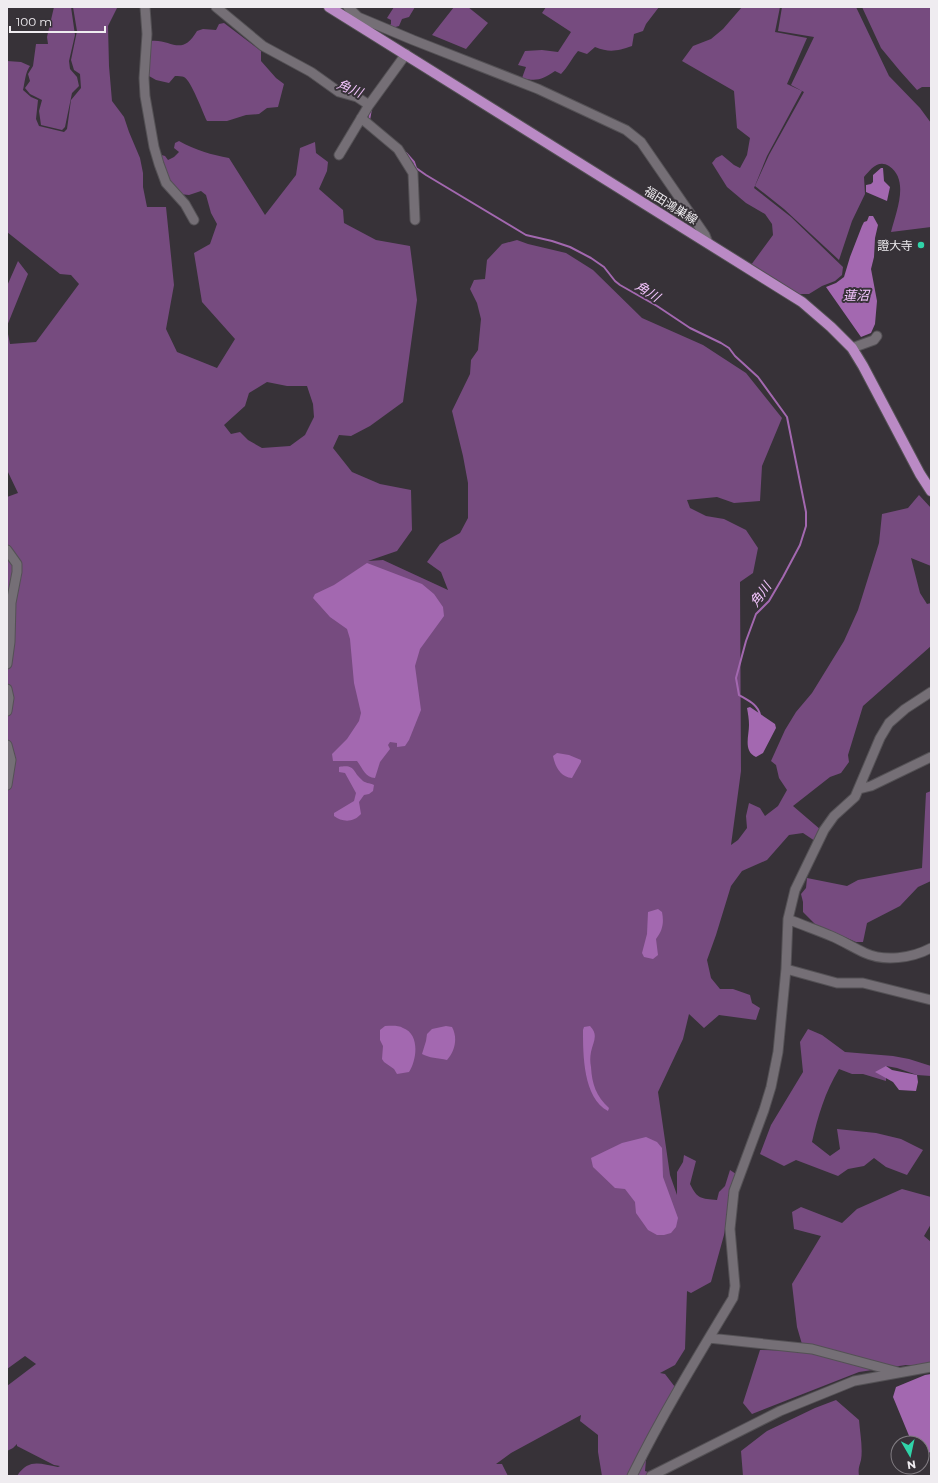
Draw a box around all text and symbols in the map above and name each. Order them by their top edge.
scale bar [10,8,105,34]
text: 100 m [16,14,52,29]
water label: 角川 [335,76,367,101]
street label: 福田鴻巣線 [642,183,700,227]
place label: 證大寺 [877,238,913,253]
marker: 證大寺 [916,240,926,250]
water label: 角川 [633,277,665,306]
water label: 蓮沼 [843,287,871,303]
water label: 角川 [746,577,775,609]
north arrow [890,1435,930,1475]
text: N [906,1457,917,1472]

